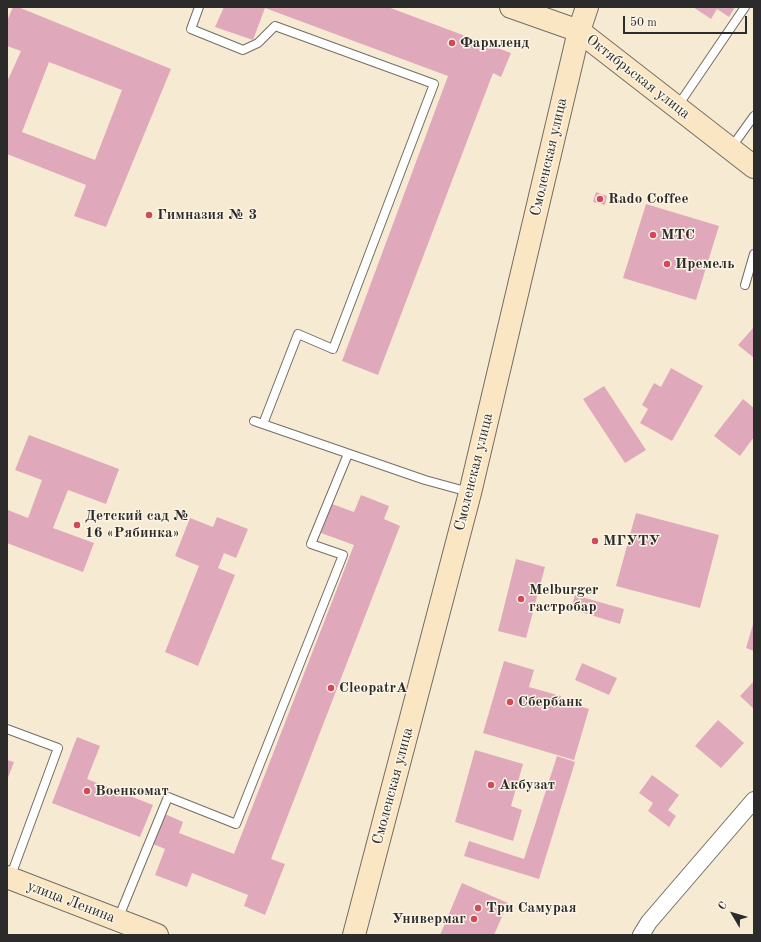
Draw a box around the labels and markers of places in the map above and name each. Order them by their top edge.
place label: Фармленд [460,34,529,52]
marker: Фармленд [447,38,457,48]
place label: Rado Coffee [608,190,689,208]
marker: Rado Coffee [595,194,605,204]
place label: Гимназия № 3 [157,206,257,224]
marker: Гимназия № 3 [144,210,154,220]
place label: МТС [661,226,695,244]
marker: МТС [648,230,658,240]
place label: Иремель [675,255,734,273]
marker: Иремель [662,259,672,269]
place label: Детский сад № 16 «Рябинка» [85,507,189,542]
marker: Детский сад № 16 «Рябинка» [72,520,82,530]
place label: МГУТУ [603,532,660,550]
marker: МГУТУ [590,536,600,546]
place label: Melburger гастробар [529,581,599,616]
marker: Melburger гастробар [516,594,526,604]
place label: CleopatrA [339,679,407,697]
marker: CleopatrA [326,683,336,693]
place label: Сбербанк [518,693,582,711]
marker: Сбербанк [505,697,515,707]
place label: Акбузат [499,776,555,794]
marker: Акбузат [486,780,496,790]
place label: Военкомат [95,782,169,800]
marker: Военкомат [82,786,92,796]
place label: Три Самурая [486,899,576,917]
marker: Три Самурая [473,903,483,913]
place label: Универмаг [392,910,466,928]
marker: Универмаг [469,914,479,924]

